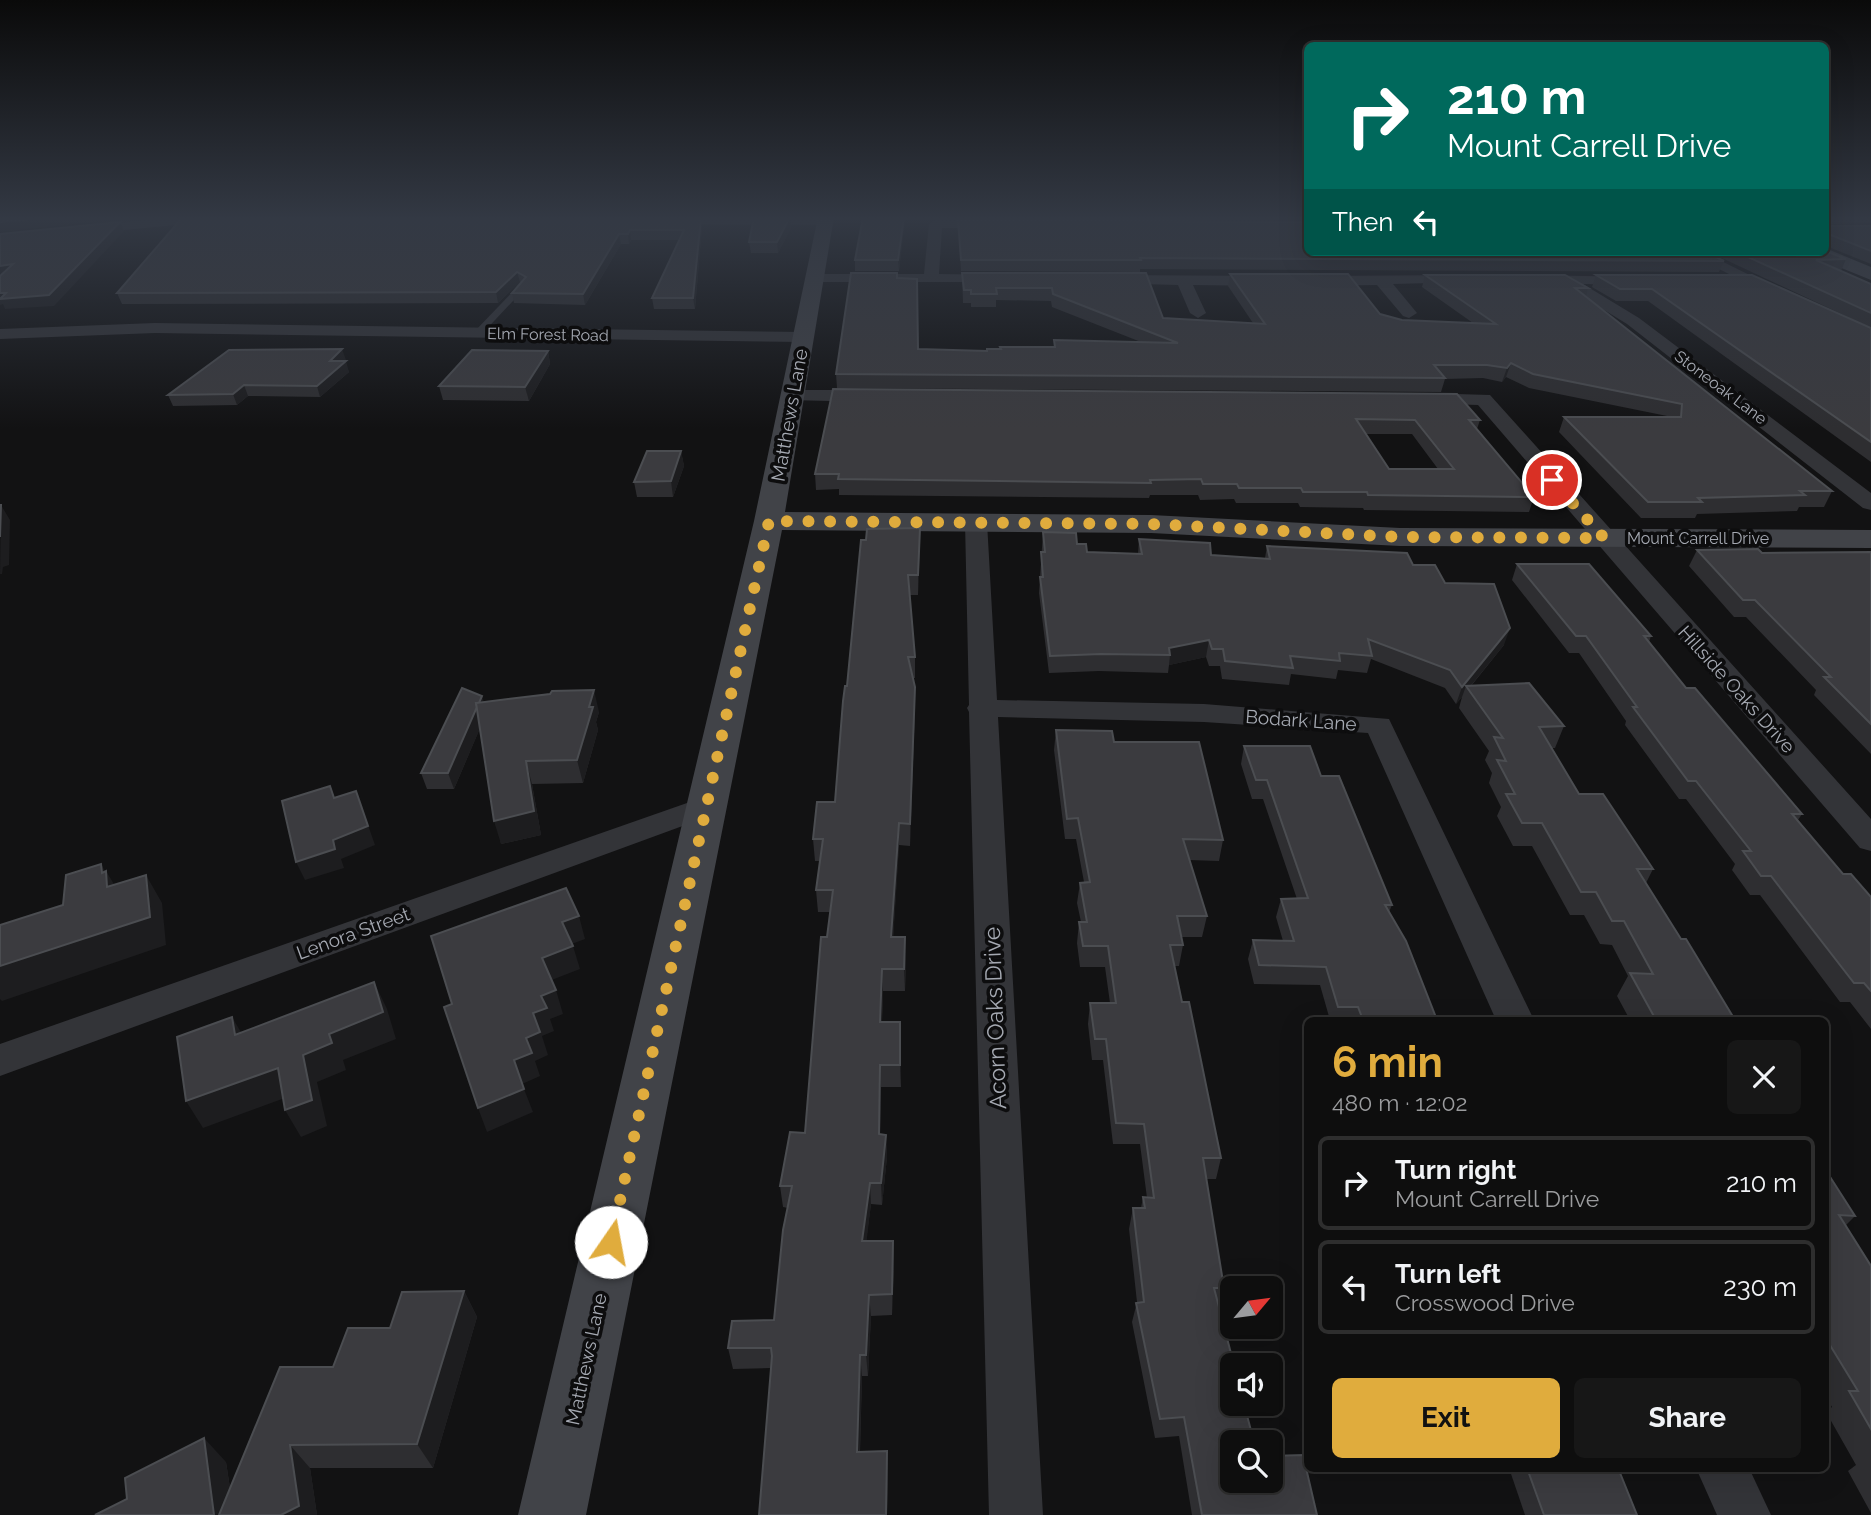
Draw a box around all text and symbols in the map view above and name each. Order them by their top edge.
text: 210 m [1447,68,1586,125]
icon: right [1332,70,1423,161]
text: Mount Carrell Drive [1447,127,1731,164]
icon: left [1407,203,1445,241]
text: Then [1332,207,1393,237]
street label: Elm Forest Road [487,324,609,345]
street label: Matthews Lane [766,347,812,483]
street label: Stoneoak Lane [1671,347,1771,428]
pin [1522,450,1582,510]
icon: arrive [1533,461,1571,499]
street label: Mount Carrell Drive [1627,529,1769,548]
street label: Hillside Oaks Drive [1674,621,1800,757]
street label: Bodark Lane [1245,705,1357,735]
street label: Lenora Street [293,902,413,964]
street label: Acorn Oaks Drive [978,926,1011,1110]
text: 6 min [1332,1038,1443,1087]
button: close [1727,1040,1801,1114]
text: 480 m · 12:02 [1332,1089,1468,1116]
text: Turn right [1395,1155,1516,1185]
icon: right [1336,1164,1374,1202]
text: 210 m [1726,1168,1797,1198]
text: Mount Carrell Drive [1395,1185,1599,1212]
position arrow [574,1205,648,1279]
text: Turn left [1395,1259,1501,1289]
icon: left [1336,1268,1374,1306]
text: 230 m [1723,1272,1797,1302]
north arrow [1220,1276,1283,1339]
map controls [1220,1276,1283,1493]
text: Crosswood Drive [1395,1289,1575,1316]
street label: Matthews Lane [561,1291,611,1427]
button: sound [1220,1353,1283,1416]
button: Exit [1332,1378,1560,1458]
button: Share [1574,1378,1801,1458]
button: search [1220,1430,1283,1493]

